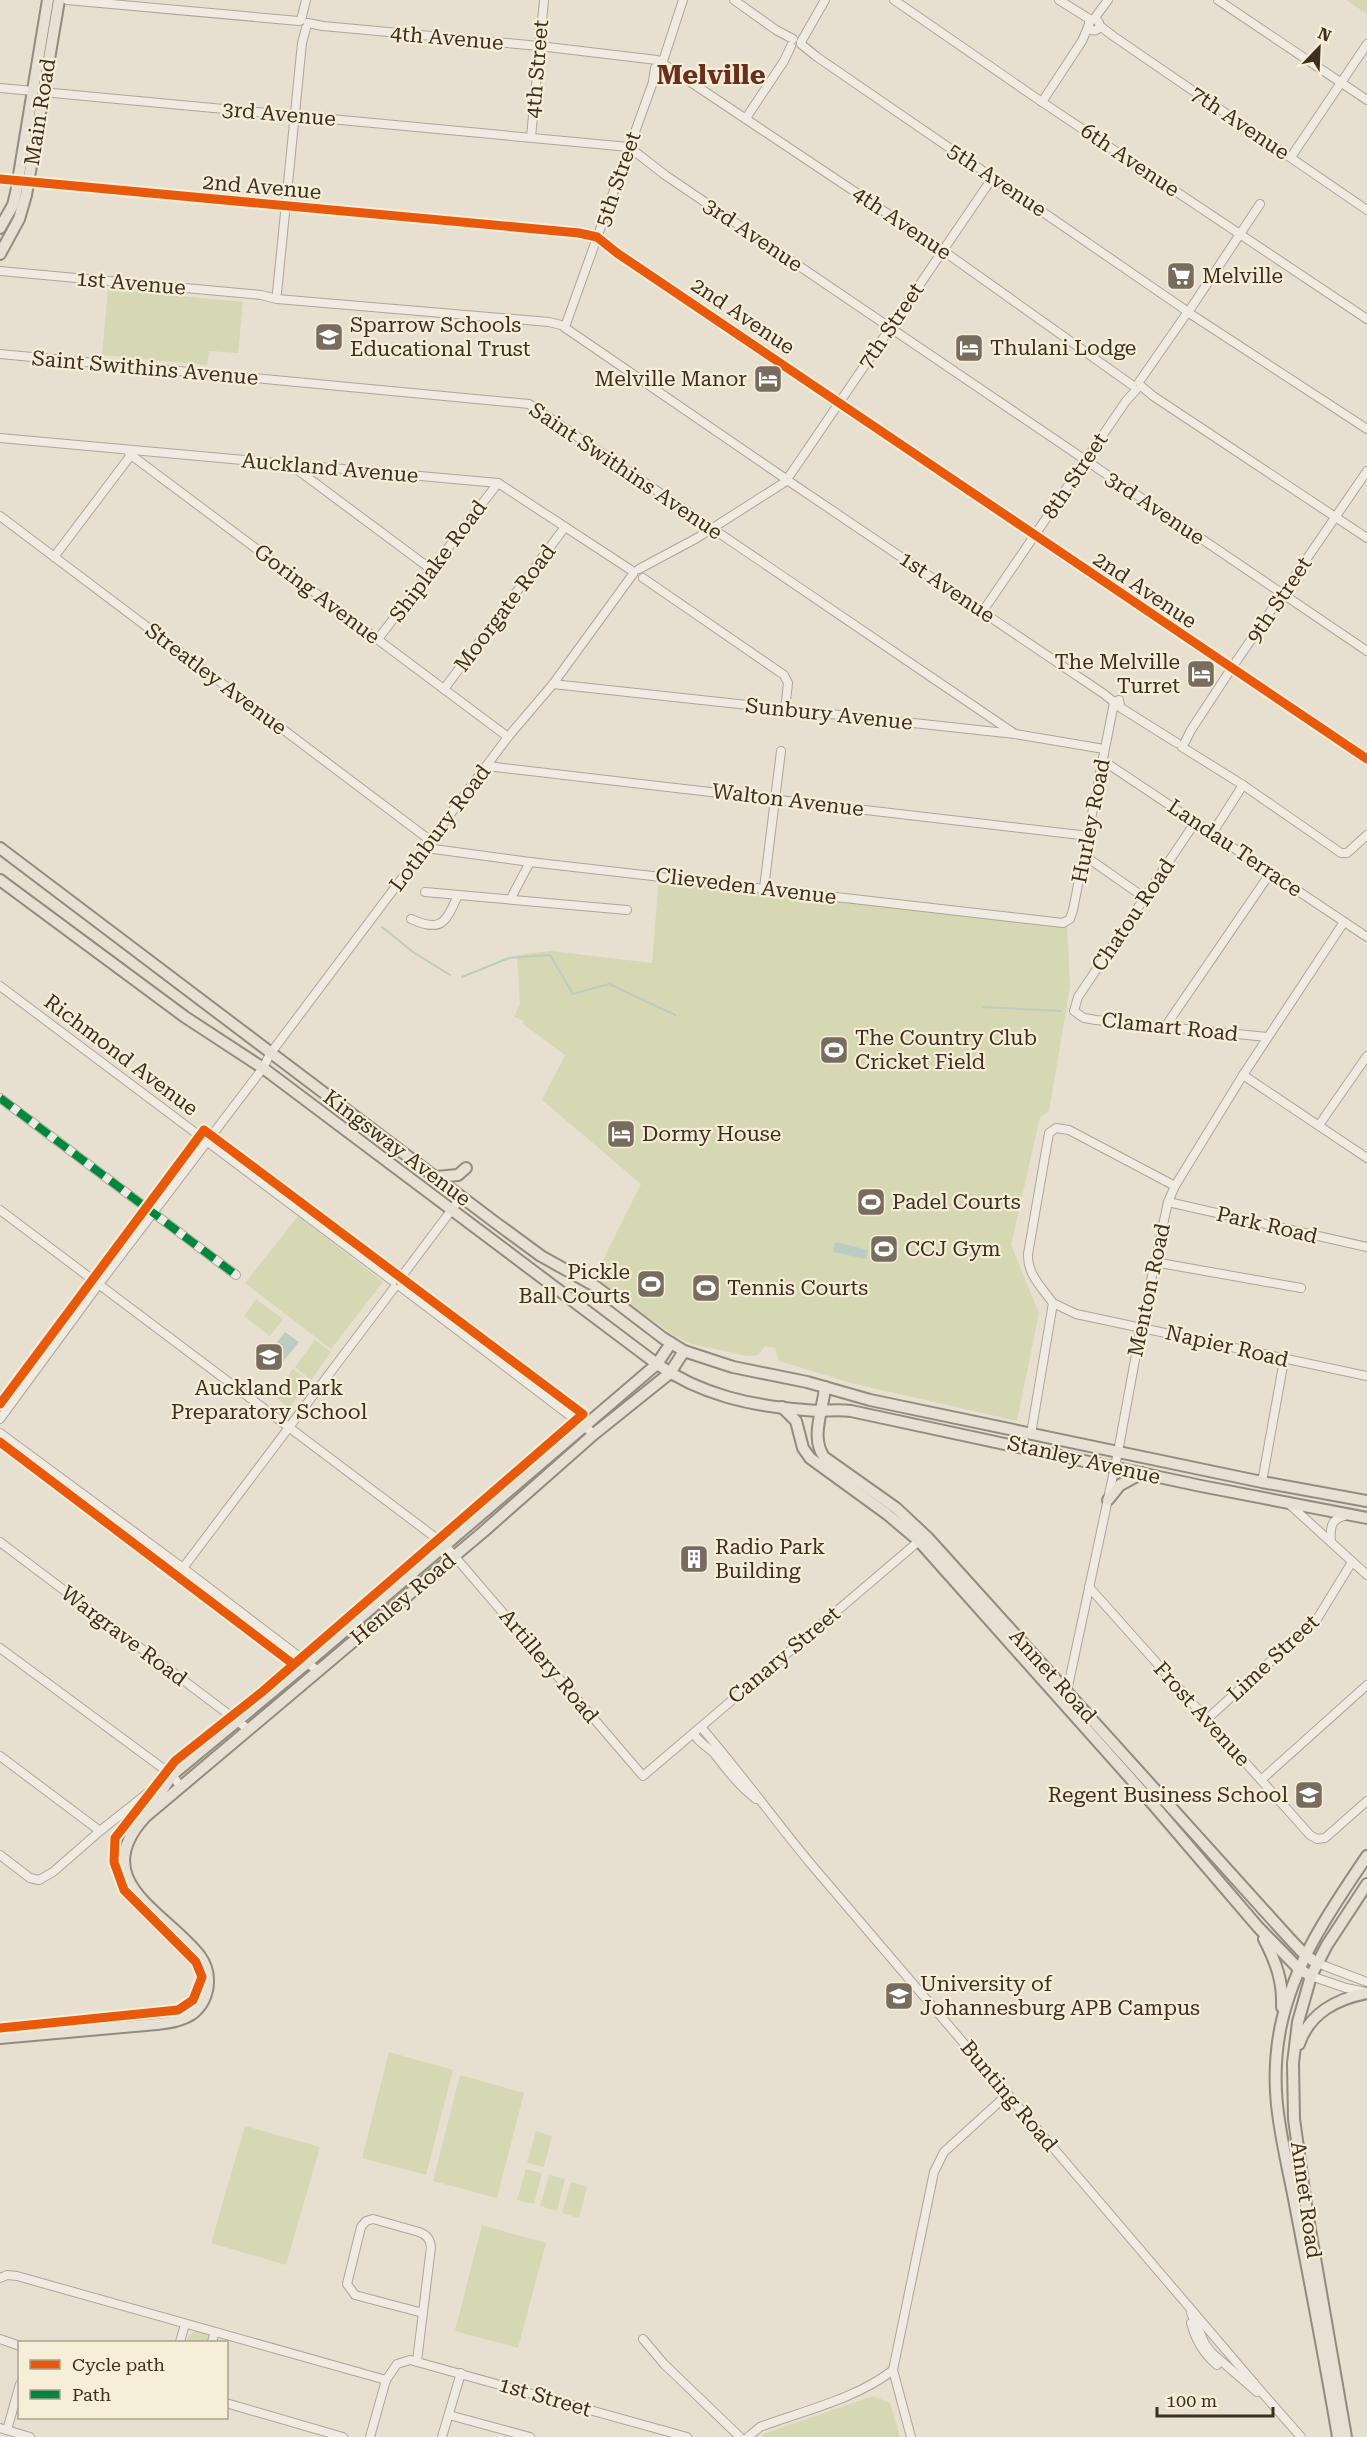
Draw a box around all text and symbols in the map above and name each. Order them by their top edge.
north arrow [1289,18,1349,78]
street label: 4th Street [521,19,553,119]
street label: 4th Avenue [389,21,505,55]
text: N [1315,23,1334,46]
street label: Main Road [20,56,60,167]
district label: Melville [657,59,766,91]
street label: 7th Avenue [1186,81,1294,165]
street label: 3rd Avenue [221,97,337,131]
street label: 6th Avenue [1076,118,1184,202]
street label: 5th Street [591,128,645,230]
street label: 5th Avenue [943,138,1051,222]
street label: 2nd Avenue [201,170,323,204]
street label: 4th Avenue [848,181,956,265]
street label: 3rd Avenue [699,193,807,277]
supermarket icon: Melville [1165,260,1197,292]
place label: Melville [1202,264,1283,288]
street label: 1st Avenue [75,266,187,300]
street label: 2nd Avenue [687,273,799,359]
street label: 7th Street [853,278,929,374]
place label: Sparrow Schools Educational Trust [350,313,531,361]
school or university icon: Sparrow Schools Educational Trust [313,321,345,353]
hotel icon: Thulani Lodge [953,332,985,364]
place label: Thulani Lodge [990,336,1136,360]
street label: Saint Swithins Avenue [31,346,259,390]
hotel icon: Melville Manor [752,363,784,395]
place label: Melville Manor [594,367,747,391]
street label: Saint Swithins Avenue [525,397,727,545]
street label: 8th Street [1037,428,1113,524]
street label: Auckland Avenue [241,448,419,488]
street label: 3rd Avenue [1101,466,1209,550]
street label: Shiplake Road [384,495,492,627]
street label: Goring Avenue [249,539,385,649]
street label: Moorgate Road [449,539,561,676]
street label: 1st Avenue [895,546,999,628]
street label: 2nd Avenue [1089,547,1201,633]
street label: 9th Street [1241,552,1317,648]
street label: Streatley Avenue [141,618,291,740]
place label: The Melville Turret [1055,650,1180,698]
hotel icon: The Melville Turret [1185,658,1217,690]
street label: Sunbury Avenue [744,693,914,735]
street label: Hurley Road [1067,756,1115,885]
street label: Lothbury Road [385,760,496,896]
street label: Walton Avenue [711,779,865,821]
street label: Landau Terrace [1163,794,1307,902]
street label: Chatou Road [1087,854,1180,976]
street label: Clieveden Avenue [654,863,838,909]
street label: Richmond Avenue [39,989,203,1121]
street label: Clamart Road [1101,1008,1240,1046]
place label: The Country Club Cricket Field [855,1026,1037,1074]
sports icon: The Country Club Cricket Field [818,1034,850,1066]
street label: Kingsway Avenue [319,1085,475,1211]
hotel icon: Dormy House [605,1118,637,1150]
place label: Dormy House [642,1122,781,1146]
sports icon: Padel Courts [855,1186,887,1218]
place label: Padel Courts [892,1190,1021,1214]
street label: Park Road [1214,1202,1320,1248]
street label: Menton Road [1123,1221,1175,1359]
sports icon: CCJ Gym [868,1233,900,1265]
place label: CCJ Gym [905,1237,1001,1261]
place label: Pickle Ball Courts [518,1260,630,1308]
sports icon: Pickle Ball Courts [635,1268,667,1300]
sports icon: Tennis Courts [690,1272,722,1304]
place label: Tennis Courts [727,1276,868,1300]
street label: Napier Road [1163,1320,1291,1372]
school or university icon: Auckland Park Preparatory School [253,1341,285,1373]
place label: Auckland Park Preparatory School [171,1376,368,1424]
street label: Stanley Avenue [1005,1431,1163,1489]
place label: Radio Park Building [715,1535,825,1583]
building icon: Radio Park Building [678,1543,710,1575]
street label: Henley Road [346,1548,461,1650]
street label: Wargrave Road [56,1581,192,1691]
street label: Canary Street [723,1601,845,1709]
street label: Artillery Road [494,1604,604,1728]
street label: Lime Street [1222,1610,1324,1706]
street label: Annet Road [1005,1624,1102,1728]
street label: Frost Avenue [1149,1657,1255,1771]
school or university icon: Regent Business School [1293,1779,1325,1811]
place label: Regent Business School [1048,1783,1289,1807]
place label: University of Johannesburg APB Campus [920,1972,1200,2020]
school or university icon: University of Johannesburg APB Campus [883,1980,915,2012]
street label: Bunting Road [956,2036,1063,2157]
street label: Annet Road [1286,2140,1326,2261]
legend [18,2341,228,2419]
text: Cycle path [72,2354,165,2375]
street label: 1st Street [496,2372,594,2422]
scale bar [1157,2380,1272,2418]
text: Path [72,2384,111,2405]
text: 100 m [1166,2390,1217,2411]

